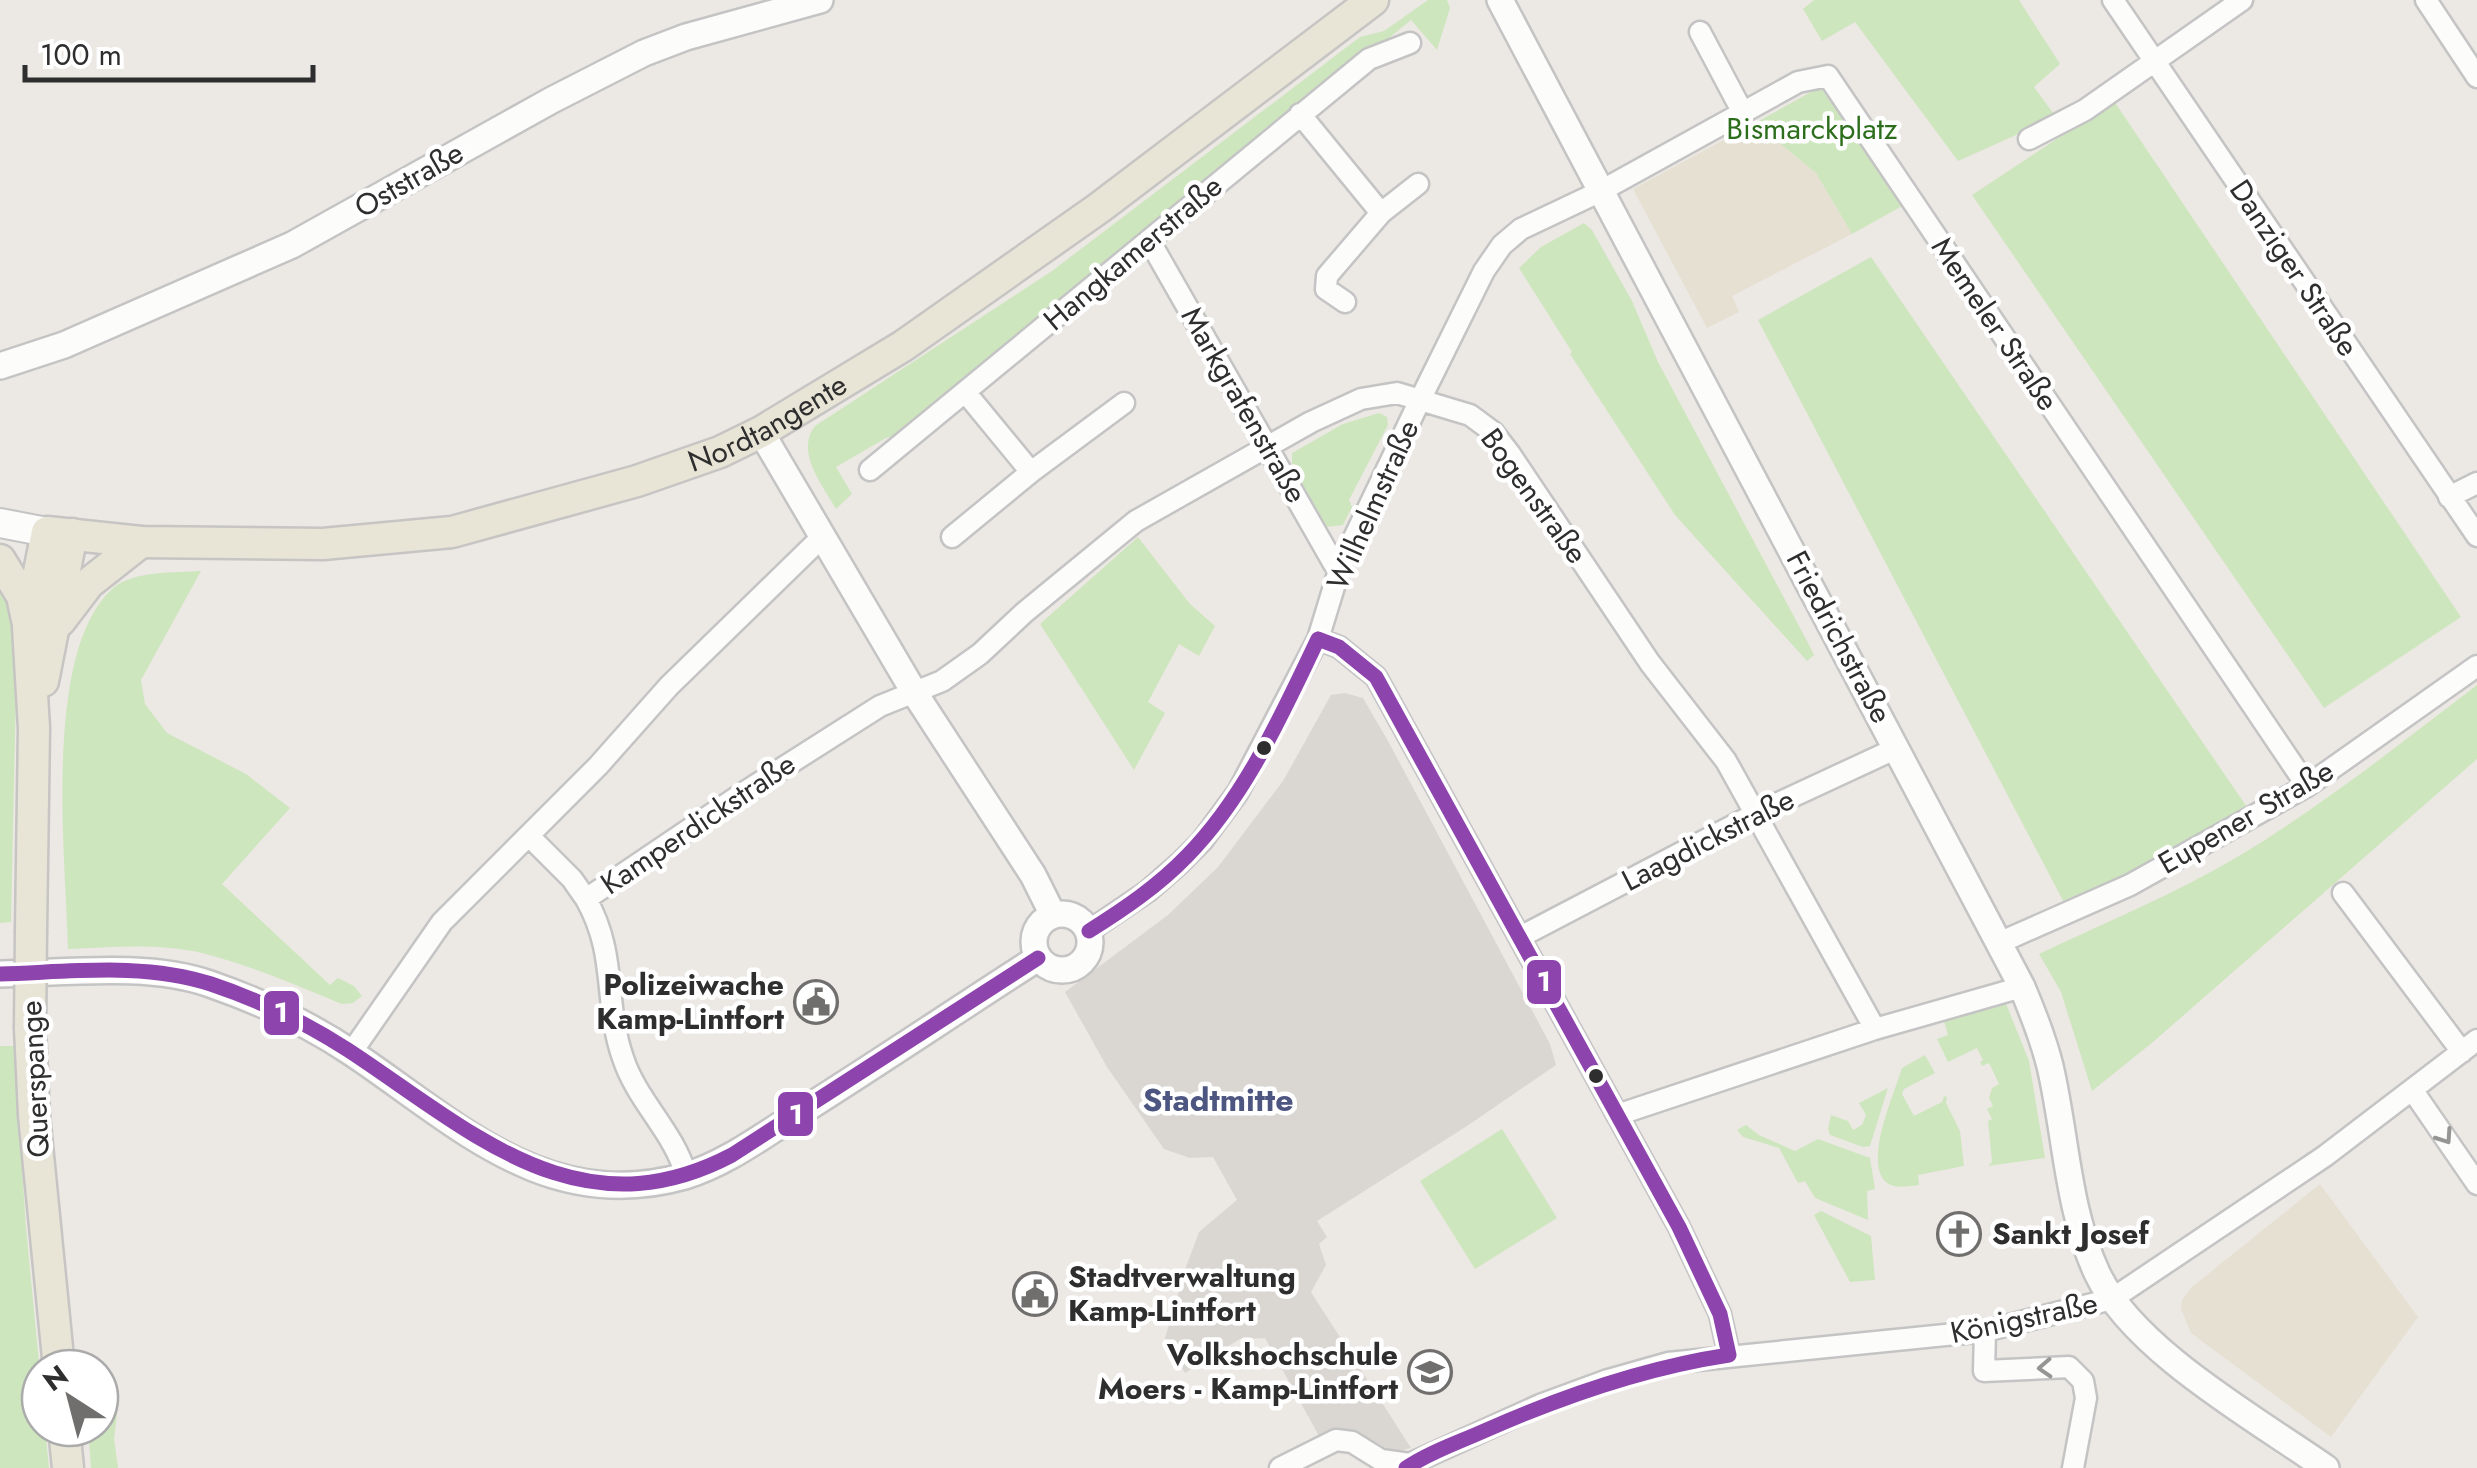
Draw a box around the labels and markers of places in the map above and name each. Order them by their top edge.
unlabelled marker [1254,738,1274,758]
place label: Polizeiwache Kamp-Lintfort [596,963,784,1040]
public building icon: Polizeiwache Kamp-Lintfort [793,979,839,1025]
unlabelled marker [1586,1066,1606,1086]
church icon: Sankt Josef [1936,1211,1982,1257]
place label: Sankt Josef [1992,1212,2150,1255]
place label: Stadtverwaltung Kamp-Lintfort [1068,1255,1296,1332]
public building icon: Stadtverwaltung Kamp-Lintfort [1012,1271,1058,1317]
place label: Volkshochschule Moers - Kamp-Lintfort [1098,1333,1398,1410]
school or university icon: Volkshochschule Moers - Kamp-Lintfort [1407,1349,1453,1395]

